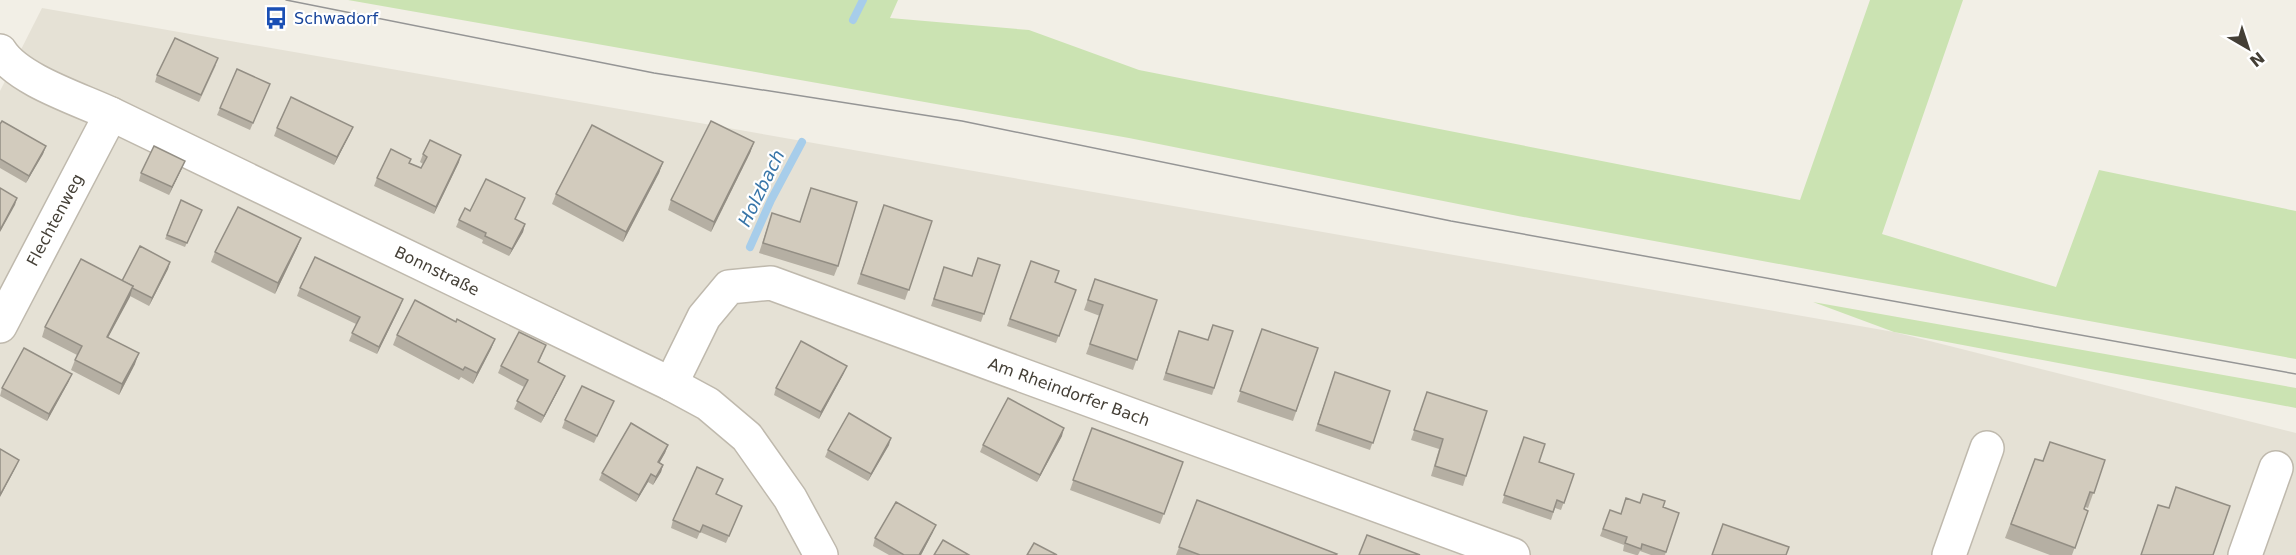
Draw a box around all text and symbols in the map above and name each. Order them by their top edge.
bus stop icon: Schwadorf [263,5,289,31]
place label: Schwadorf [294,9,379,28]
north arrow [2218,18,2278,78]
text: N [2246,48,2268,71]
water label: Holzbach [733,146,789,230]
street label: Flechtenweg [23,171,87,269]
street label: Bonnstraße [392,242,482,300]
street label: Am Rheindorfer Bach [986,354,1152,430]

